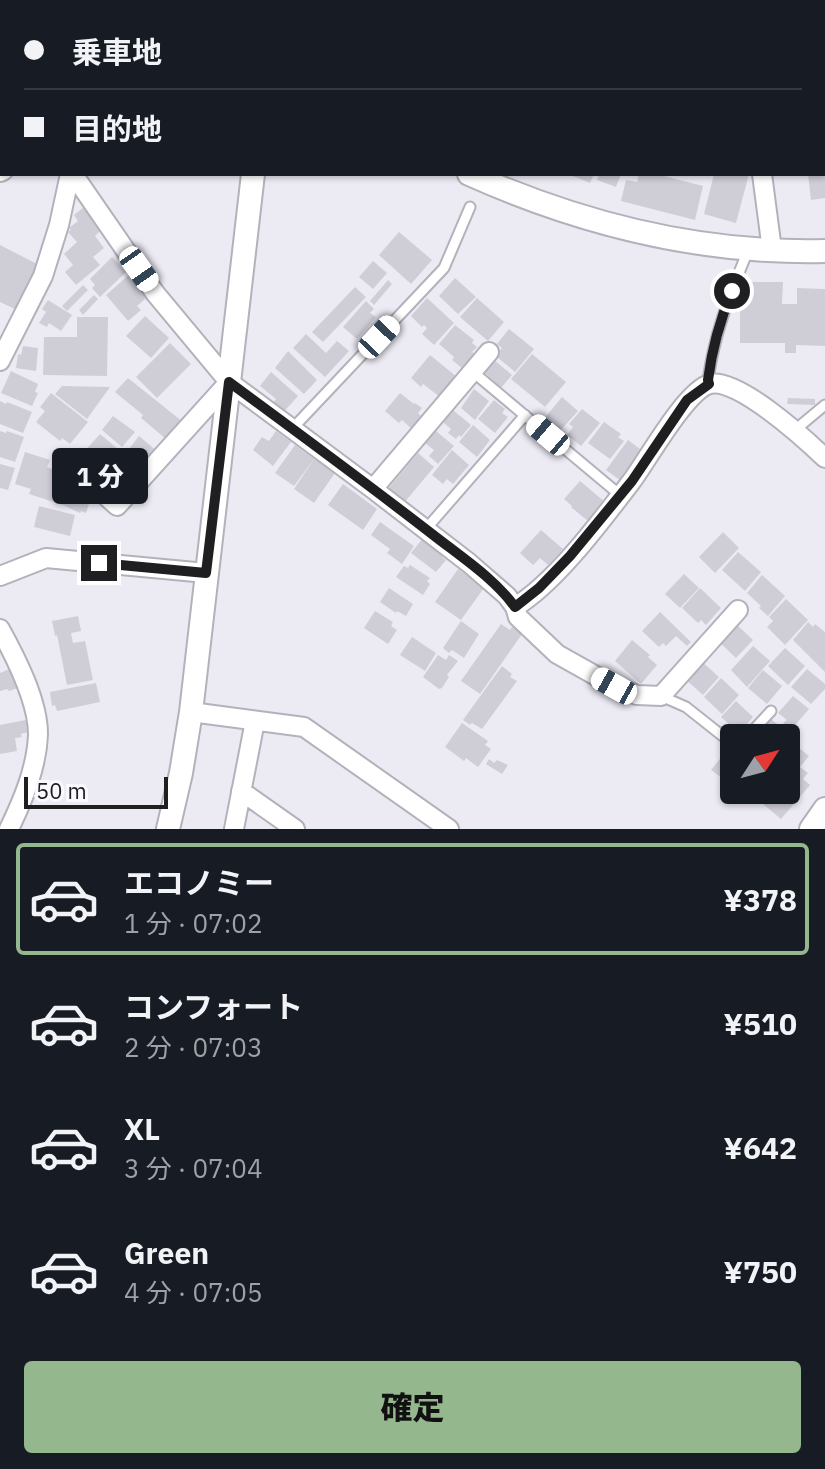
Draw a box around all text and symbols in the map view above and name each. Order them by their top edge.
text: 乗車地 [72,32,162,71]
text: 目的地 [72,109,162,148]
car [115,242,163,296]
route start [714,273,750,309]
car [354,311,404,363]
car [522,410,574,460]
callout: 1 分 [51,447,147,503]
text: 1 分 [76,459,124,493]
route end [81,545,117,581]
car [587,664,641,708]
north arrow [720,724,800,804]
map controls [720,724,800,804]
scale bar [24,773,168,809]
text: 50 m [36,776,87,805]
icon: car [28,863,100,935]
text: エコノミー [124,863,274,902]
text: ¥378 [724,880,797,919]
text: 1 分 · 07:02 [124,906,262,940]
icon: car [28,987,100,1059]
text: コンフォート [124,987,303,1026]
text: ¥510 [724,1004,797,1043]
text: 2 分 · 07:03 [124,1030,262,1064]
text: XL [124,1109,160,1148]
icon: car [28,1111,100,1183]
text: ¥642 [724,1128,797,1167]
text: 3 分 · 07:04 [124,1151,262,1185]
text: Green [124,1233,209,1272]
icon: car [28,1235,100,1307]
text: ¥750 [724,1252,797,1291]
text: 4 分 · 07:05 [124,1275,262,1309]
button: 確定 [24,1361,801,1453]

